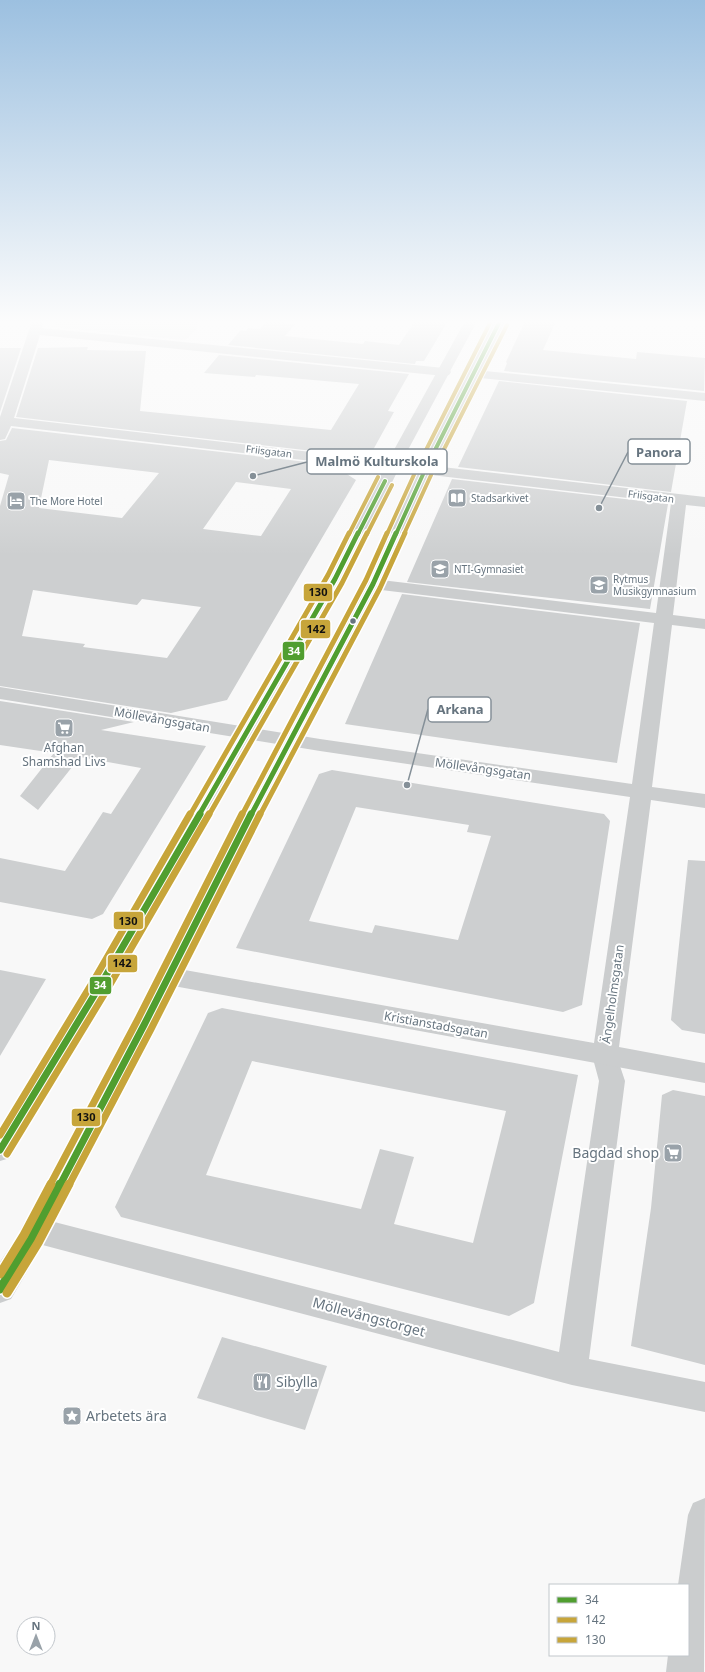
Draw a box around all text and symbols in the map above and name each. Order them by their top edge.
callout: Panora [628,439,690,464]
street label: Friisgatan [245,441,293,461]
text: Panora [636,443,682,461]
callout: Malmö Kulturskola [307,449,447,474]
text: Malmö Kulturskola [315,452,439,470]
street label: Friisgatan [627,486,675,506]
library icon: Stadsarkivet [446,487,468,509]
hotel icon: The More Hotel [5,490,27,512]
place label: Stadsarkivet [471,491,529,505]
place label: The More Hotel [30,494,103,508]
school or university icon: NTI-Gymnasiet [429,558,451,580]
place label: NTI-Gymnasiet [454,562,524,576]
place label: Rytmus Musikgymnasium [613,572,696,598]
school or university icon: Rytmus Musikgymnasium [588,574,610,596]
line badge: 130 [303,583,333,602]
text: 130 [309,584,327,599]
unlabelled marker [348,616,358,626]
line badge: 142 [300,619,331,639]
text: 142 [307,621,325,636]
line badge: 34 [282,641,305,661]
text: 34 [288,643,301,658]
callout: Arkana [428,697,491,722]
text: Arkana [437,700,483,718]
street label: Möllevångsgatan [113,703,211,736]
supermarket icon: Afghan Shamshad Livs [53,717,75,739]
place label: Afghan Shamshad Livs [22,739,106,770]
street label: Möllevångsgatan [434,753,532,784]
line badge: 130 [113,911,144,930]
text: 130 [119,913,137,928]
street label: Ängelholmsgatan [597,943,628,1044]
line badge: 142 [107,954,138,973]
text: 142 [113,955,131,970]
line badge: 34 [89,976,112,995]
text: 34 [94,977,107,992]
street label: Kristianstadsgatan [383,1007,489,1042]
line badge: 130 [71,1108,101,1127]
text: 130 [77,1109,95,1124]
supermarket icon: Bagdad shop [662,1142,684,1164]
place label: Bagdad shop [572,1143,659,1162]
street label: Möllevångstorget [311,1292,427,1341]
restaurant icon: Sibylla [251,1371,273,1393]
place label: Sibylla [276,1372,318,1391]
place icon: Arbetets ära [61,1405,83,1427]
place label: Arbetets ära [86,1406,167,1425]
legend [549,1584,689,1656]
text: 34 [585,1591,599,1608]
text: 142 [585,1611,606,1628]
north arrow [16,1616,56,1656]
text: N [32,1618,40,1633]
text: 130 [585,1631,606,1648]

